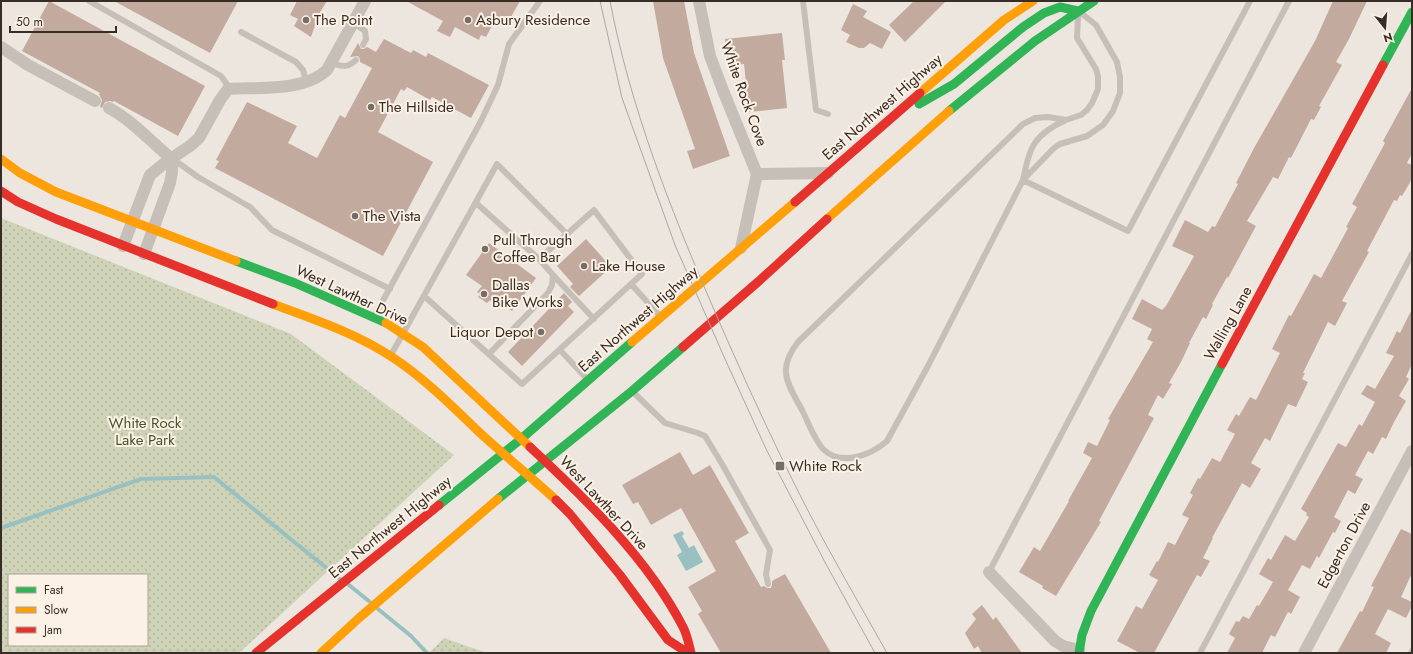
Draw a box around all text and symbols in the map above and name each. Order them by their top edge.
scale bar [10,8,116,34]
north arrow [1365,8,1405,48]
place label: The Point [314,9,373,31]
place label: Asbury Residence [476,9,590,31]
text: 50 m [16,13,43,31]
marker: The Point [301,15,311,25]
marker: Asbury Residence [463,15,473,25]
text: N [1381,29,1394,46]
street label: White Rock Cove [715,39,773,150]
street label: East Northwest Highway [817,48,947,165]
place label: The Hillside [379,96,454,118]
marker: The Hillside [366,102,376,112]
place label: The Vista [363,205,421,227]
marker: The Vista [350,211,360,221]
place label: Pull Through Coffee Bar [493,229,572,268]
marker: Pull Through Coffee Bar [480,244,490,254]
place label: Lake House [592,255,665,277]
street label: West Lawther Drive [292,259,412,331]
street label: East Northwest Highway [573,260,703,377]
marker: Lake House [579,261,589,271]
place label: Dallas Bike Works [492,274,563,313]
street label: Walling Lane [1199,282,1258,364]
marker: Dallas Bike Works [479,289,489,299]
place label: Liquor Depot [450,321,533,343]
marker: Liquor Depot [536,327,546,337]
park label: White Rock Lake Park [109,412,182,451]
street label: West Lawther Drive [554,451,654,555]
place label: White Rock [789,455,862,477]
marker: White Rock [774,460,786,472]
street label: East Northwest Highway [324,470,457,584]
street label: Edgerton Drive [1312,497,1376,592]
legend [8,574,148,646]
text: Fast [44,581,63,599]
text: Slow [44,601,69,619]
text: Jam [42,621,62,639]

